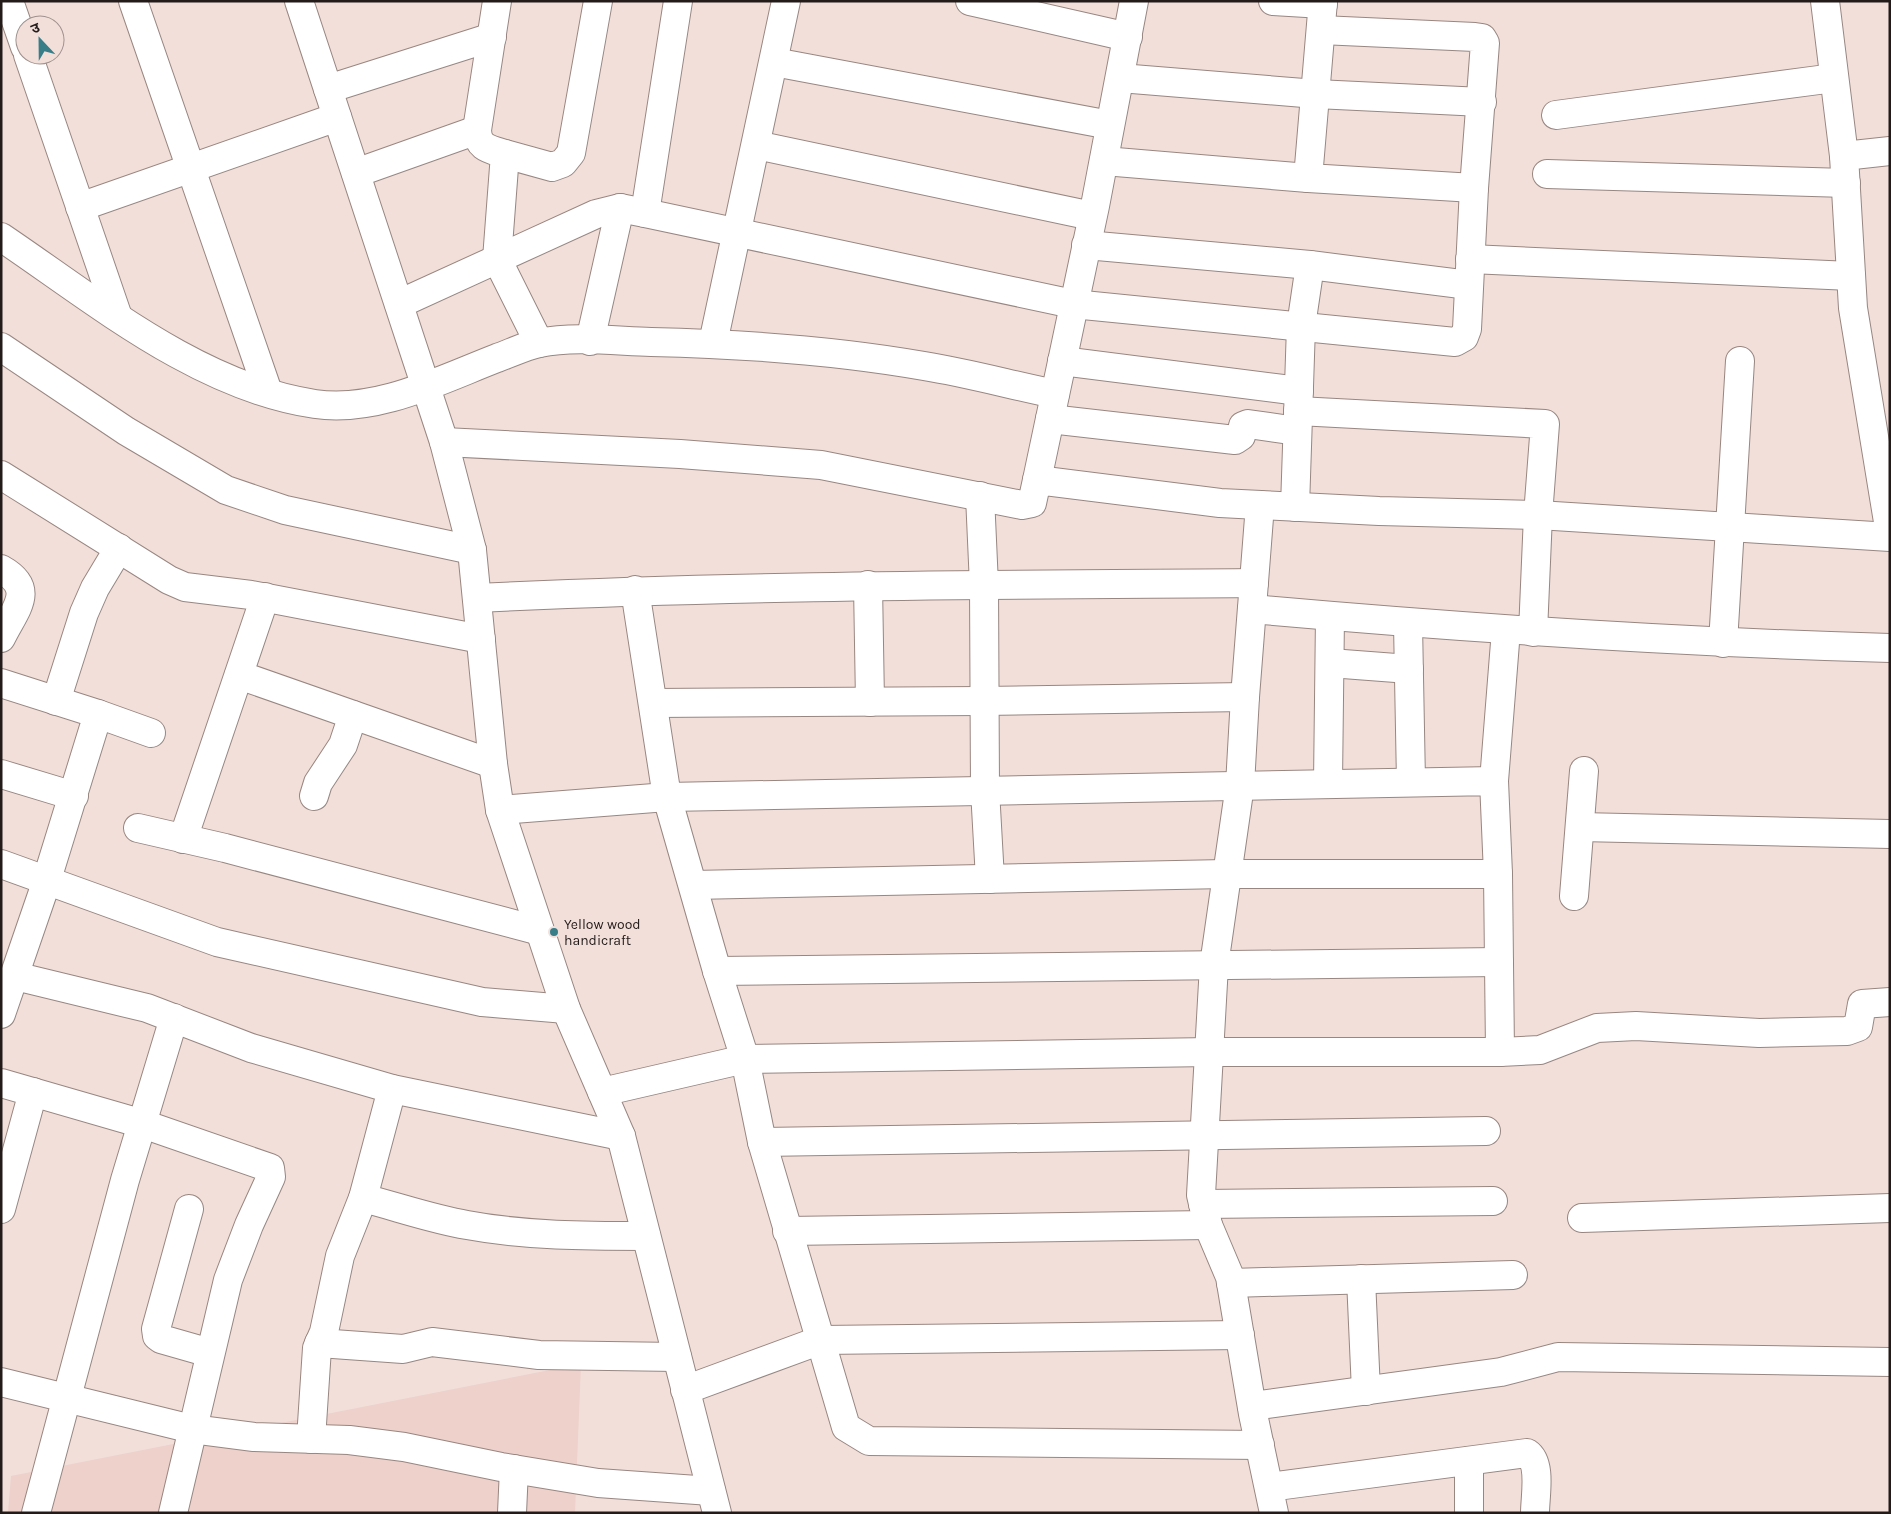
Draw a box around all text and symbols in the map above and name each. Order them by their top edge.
north arrow [15,15,65,65]
text: उ [28,19,43,38]
place label: Yellow wood handicraft [564,916,641,949]
marker: Yellow wood handicraft [548,926,560,938]

